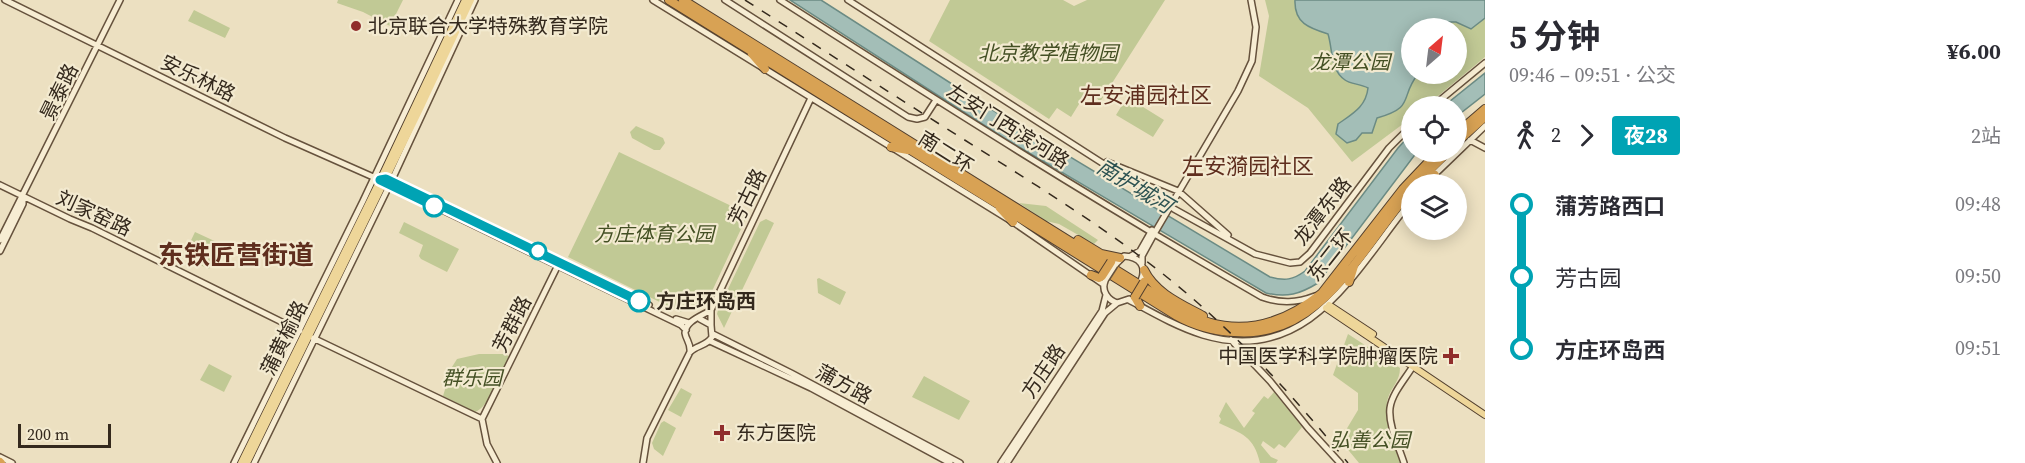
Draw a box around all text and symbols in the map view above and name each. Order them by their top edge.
place label: 北京联合大学特殊教育学院 [368,12,608,40]
text: 5 分钟 [1509,14,1600,59]
north arrow [1401,18,1467,84]
map controls [1401,18,1467,240]
marker: 北京联合大学特殊教育学院 [349,19,363,33]
text: ¥6.00 [1947,36,2001,66]
park label: 北京教学植物园 [978,39,1121,67]
street label: 安乐林路 [156,48,240,108]
park label: 龙潭公园 [1310,48,1393,76]
street label: 景泰路 [33,59,85,125]
text: 09:46 – 09:51 · 公交 [1509,61,1676,89]
street label: 左安门西滨河路 [941,77,1075,175]
district label: 左安浦园社区 [1080,80,1212,110]
button: locate [1401,96,1467,162]
icon: walk [1509,119,1542,152]
icon: forward [1570,119,1603,152]
text: 2 [1551,121,1561,149]
text: 夜28 [1624,121,1668,150]
text: 2站 [1971,122,2001,150]
street label: 南二环 [913,124,979,180]
district label: 左安漪园社区 [1182,151,1314,181]
water label: 南护城河 [1092,152,1182,222]
street label: 芳古路 [721,164,773,230]
street label: 龙潭东路 [1286,171,1358,251]
button: layers [1401,174,1467,240]
street label: 刘家窑路 [52,183,136,243]
text: 09:48 [1955,190,2001,218]
text: 蒲芳路西口 [1555,191,1665,221]
unlabelled marker [423,195,445,217]
park label: 方庄体育公园 [594,220,717,248]
street label: 东二环 [1300,223,1360,287]
district label: 东铁匠营街道 [158,237,314,273]
unlabelled marker [529,242,547,260]
text: 09:50 [1955,262,2001,290]
text: 芳古园 [1555,263,1621,293]
place label: 方庄环岛西 [656,287,756,315]
marker: 方庄环岛西 [628,290,650,312]
street label: 芳群路 [486,291,538,357]
street label: 蒲黄榆路 [254,296,314,380]
text: 09:51 [1955,334,2001,362]
text: 方庄环岛西 [1555,335,1665,365]
street label: 方庄路 [1015,338,1071,404]
place label: 中国医学科学院肿瘤医院 [1218,342,1438,370]
marker: 中国医学科学院肿瘤医院 [1442,347,1460,365]
street label: 蒲方路 [811,358,877,410]
park label: 群乐园 [442,364,505,392]
place label: 东方医院 [736,419,816,447]
scale bar [18,421,111,448]
text: 200 m [27,423,69,445]
marker: 东方医院 [713,424,731,442]
park label: 弘善公园 [1330,426,1413,454]

